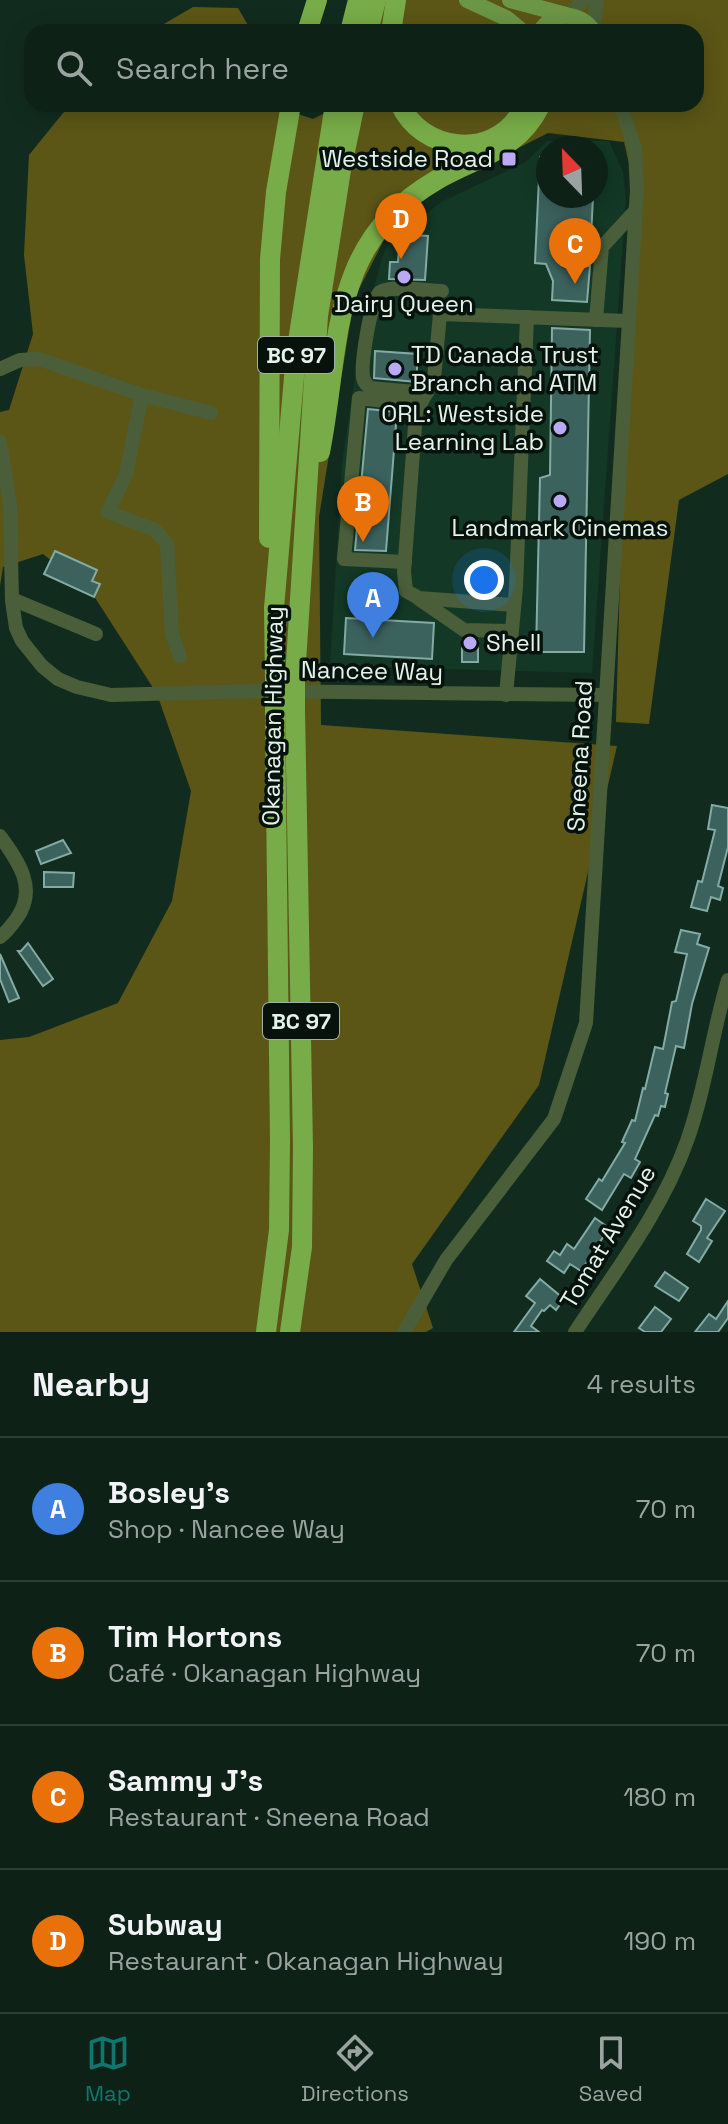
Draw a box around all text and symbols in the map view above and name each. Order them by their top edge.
search box [24,24,704,112]
icon: search [52,46,96,90]
text: Search here [116,49,289,88]
north arrow [536,136,608,208]
place label: Westside Road [321,143,493,174]
marker: Westside Road [500,150,518,168]
pin: D [375,193,427,259]
pin: C [549,218,601,284]
marker: Dairy Queen [395,268,413,286]
place label: Dairy Queen [334,288,474,319]
road number: BC 97 [258,337,334,373]
place label: TD Canada Trust Branch and ATM [411,339,599,398]
marker: TD Canada Trust Branch and ATM [386,360,404,378]
place label: ORL: Westside Learning Lab [381,398,544,457]
marker: ORL: Westside Learning Lab [551,419,569,437]
pin: B [337,476,389,542]
marker: Landmark Cinemas [551,492,569,510]
place label: Landmark Cinemas [452,512,668,543]
your location [464,560,504,600]
pin: A [347,572,399,638]
street label: Okanagan Highway [255,606,290,826]
place label: Shell [486,627,541,658]
marker: Shell [461,634,479,652]
street label: Nancee Way [301,654,443,687]
street label: Sneena Road [560,680,599,832]
road number: BC 97 [263,1003,339,1039]
street label: Tomat Avenue [553,1159,663,1314]
text: Nearby [32,1363,150,1406]
text: 4 results [587,1367,696,1401]
text: Bosley's [108,1473,230,1512]
text: A [50,1492,66,1526]
text: 70 m [636,1492,696,1526]
text: Shop · Nancee Way [108,1512,345,1546]
text: Tim Hortons [108,1617,282,1656]
text: B [49,1636,67,1670]
text: 70 m [636,1636,696,1670]
text: Café · Okanagan Highway [108,1656,421,1690]
text: Sammy J’s [108,1761,263,1800]
text: C [50,1780,66,1814]
text: 180 m [623,1780,696,1814]
text: Restaurant · Sneena Road [108,1800,430,1834]
text: Subway [108,1905,223,1944]
text: D [49,1924,67,1958]
text: 190 m [624,1924,696,1958]
text: Restaurant · Okanagan Highway [108,1944,504,1978]
tab: Map [85,2031,131,2107]
tab: Directions [301,2031,409,2107]
tab: Saved [579,2031,643,2107]

